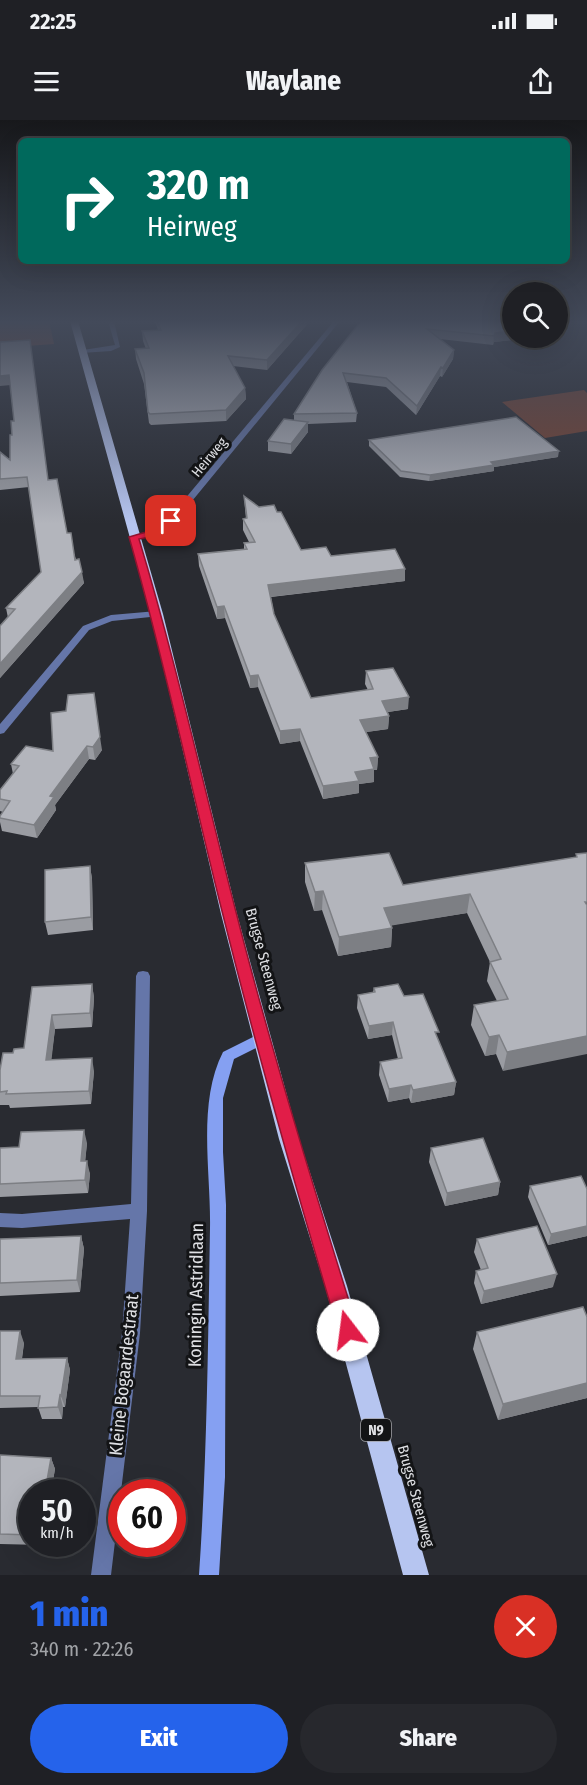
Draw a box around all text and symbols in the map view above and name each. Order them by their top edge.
text: 22:25 [30,8,76,35]
icon: menu [30,65,63,98]
text: Waylane [246,65,341,97]
icon: share [524,65,557,98]
text: 320 m [147,160,250,210]
icon: right [48,162,126,240]
text: Heirweg [147,211,237,243]
map controls [502,282,568,348]
button: search [502,282,568,348]
street label: Heirweg [188,434,231,481]
pin [145,495,196,546]
icon: arrive [154,504,187,537]
street label: Brugse Steenweg [242,906,286,1012]
street label: Koningin Astridlaan [184,1223,208,1367]
street label: Kleine Bogaardestraat [105,1293,143,1457]
position arrow [316,1298,380,1362]
road number: N9 [361,1419,391,1441]
street label: Brugse Steenweg [394,1443,438,1549]
speed limit sign: 60 [108,1479,186,1557]
text: 50 [41,1493,73,1529]
text: km/h [40,1524,74,1542]
text: 1 min [30,1592,108,1636]
button: close [494,1595,557,1658]
text: 340 m · 22:26 [30,1637,133,1661]
button: Exit [30,1704,288,1773]
button: Share [300,1704,557,1773]

